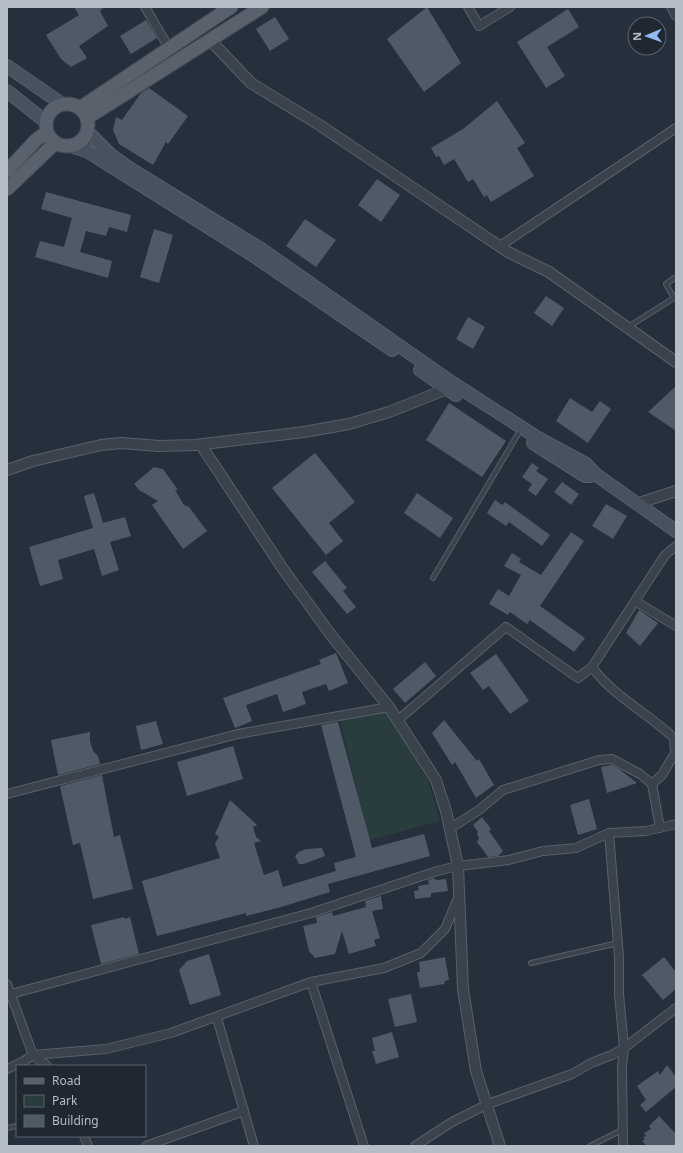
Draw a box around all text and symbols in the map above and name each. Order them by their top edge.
north arrow [627,16,667,56]
text: N [629,32,644,41]
legend [16,1065,146,1137]
text: Road [52,1072,81,1089]
text: Park [52,1092,78,1109]
text: Building [52,1112,99,1129]

